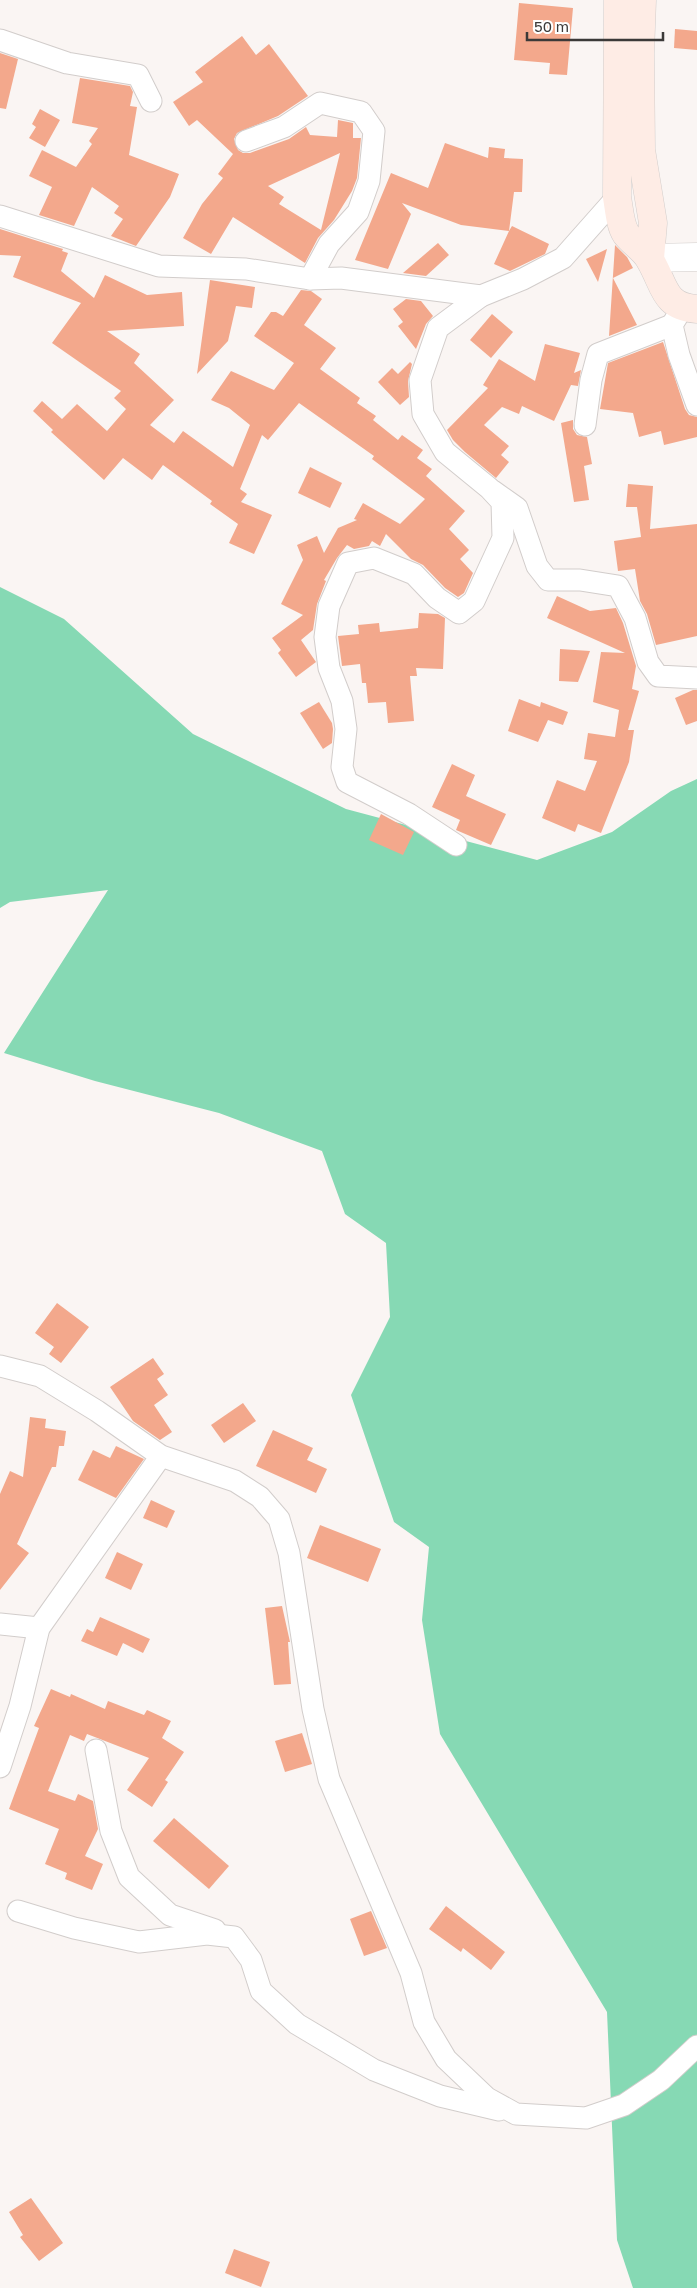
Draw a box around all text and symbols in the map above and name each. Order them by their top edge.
scale bar [527,10,663,42]
text: 50 m [534,17,569,35]

